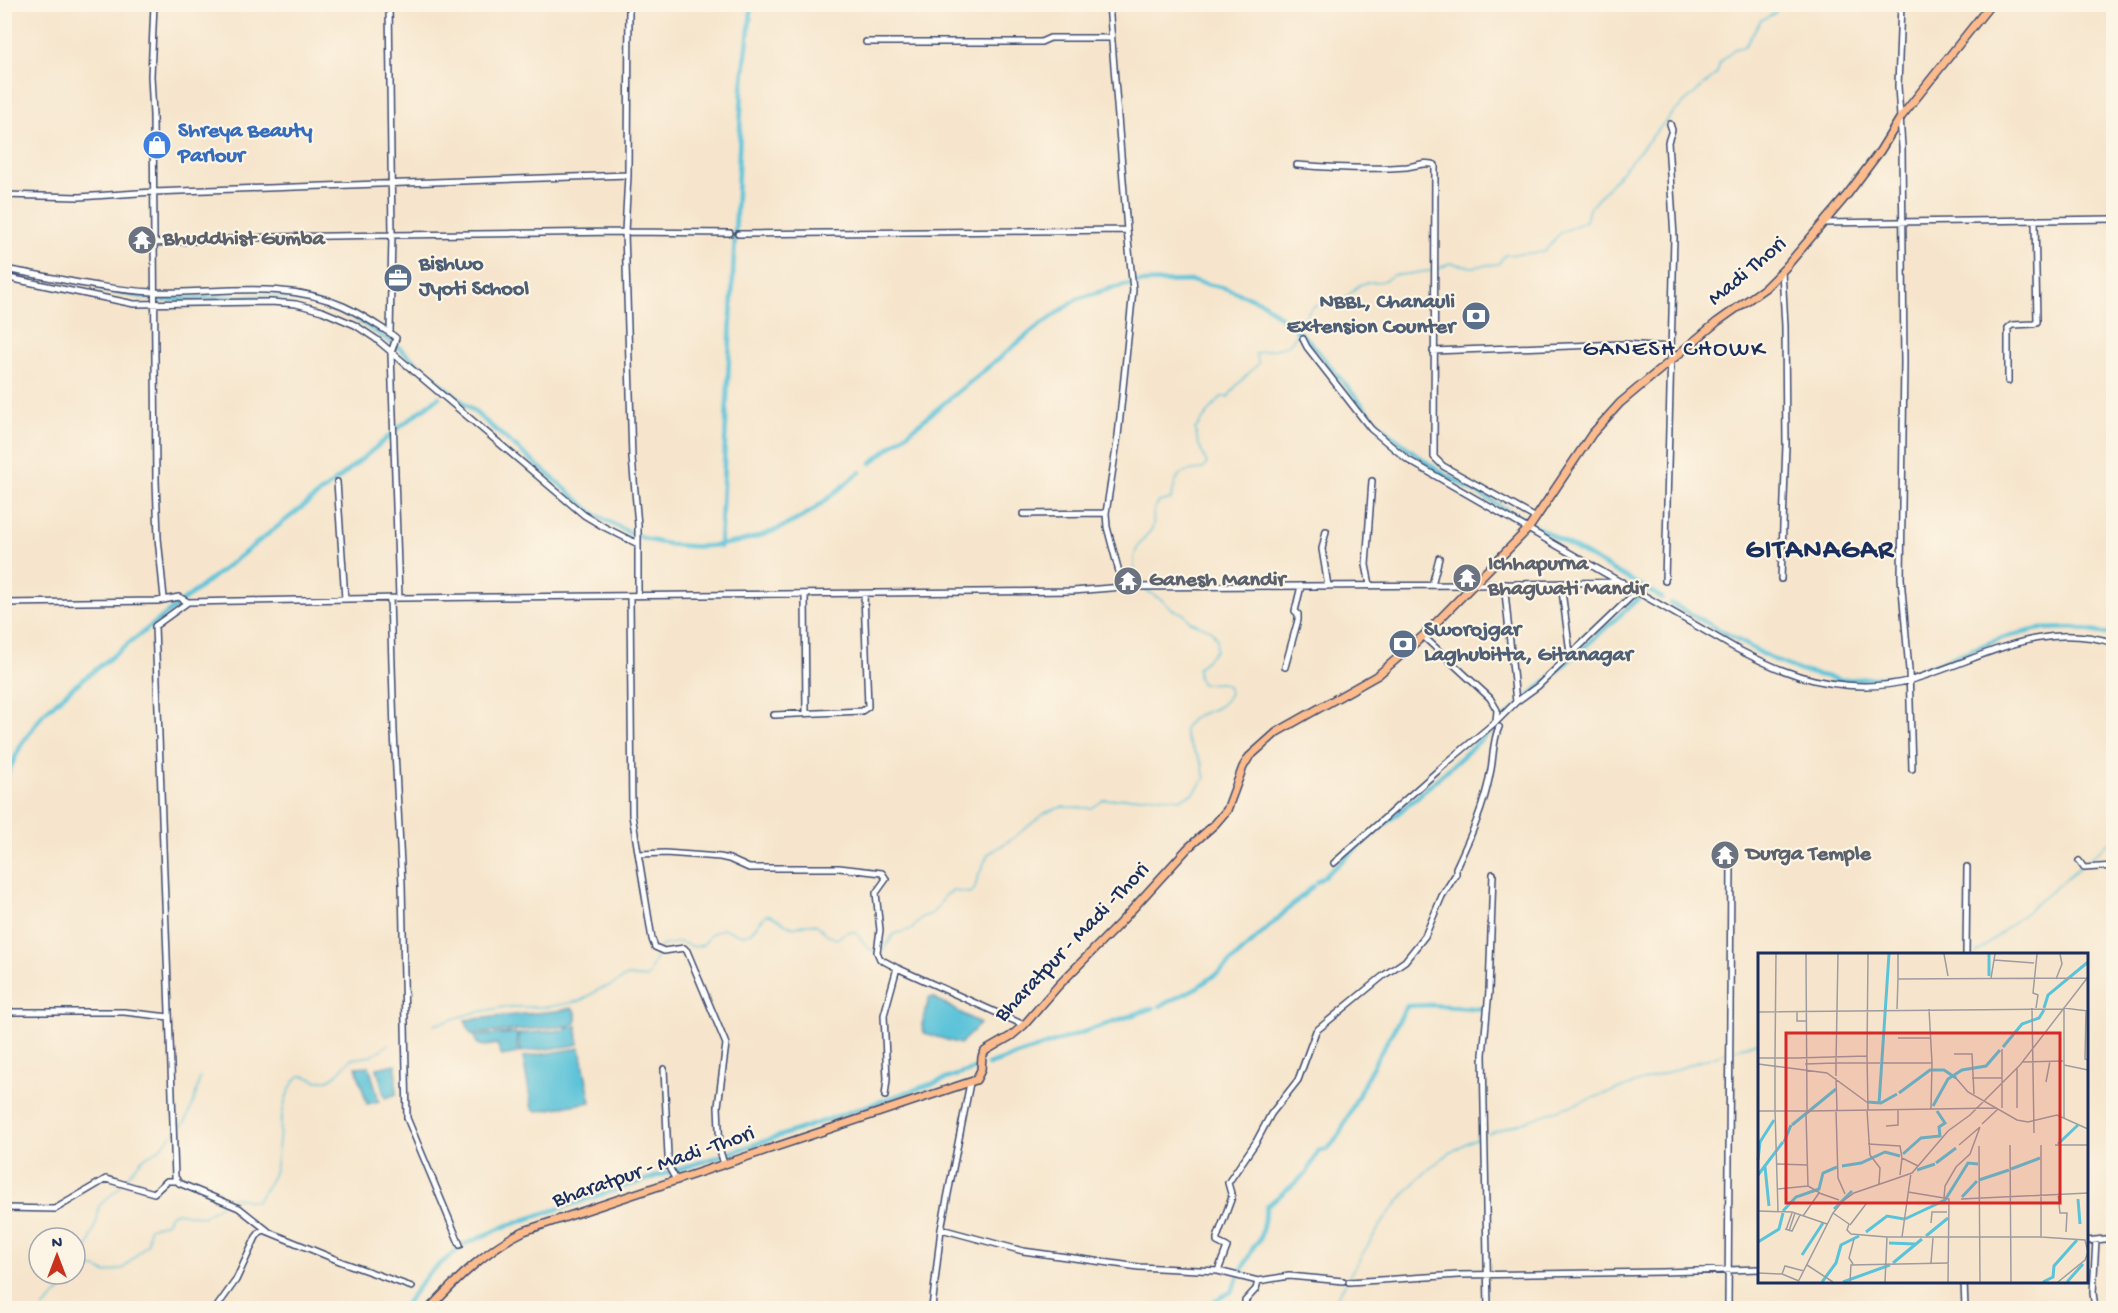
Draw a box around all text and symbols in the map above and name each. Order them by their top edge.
place label: Shreya Beauty Parlour [177,119,313,170]
shop icon: Shreya Beauty Parlour [141,129,173,161]
temple icon: Bhuddhist Gumba [126,224,158,256]
place label: Bhuddhist Gumba [162,227,326,253]
street label: Madi Thori [1703,232,1793,312]
place label: Bishwo Jyoti School [418,252,529,303]
office icon: Bishwo Jyoti School [382,262,414,294]
place label: NBBL, Chanauli Extension Counter [1287,290,1457,341]
bank icon: NBBL, Chanauli Extension Counter [1460,300,1492,332]
district label: GANESH CHOWK [1582,336,1767,365]
district label: GITANAGAR [1746,535,1895,568]
place label: Ichhapurna Bhagwati Mandir [1487,552,1650,603]
temple icon: Ichhapurna Bhagwati Mandir [1451,562,1483,594]
temple icon: Ganesh Mandir [1112,565,1144,597]
place label: Ganesh Mandir [1149,568,1288,594]
place label: Sworojgar Laghubitta, Gitanagar [1424,618,1635,669]
bank icon: Sworojgar Laghubitta, Gitanagar [1387,628,1419,660]
temple icon: Durga Temple [1709,839,1741,871]
place label: Durga Temple [1744,842,1872,868]
street label: Bharatpur - Madi -Thori [989,858,1156,1029]
inset map [1758,953,2088,1283]
street label: Bharatpur - Madi -Thori [549,1121,758,1215]
north arrow [27,1226,87,1286]
text: N [52,1235,63,1254]

